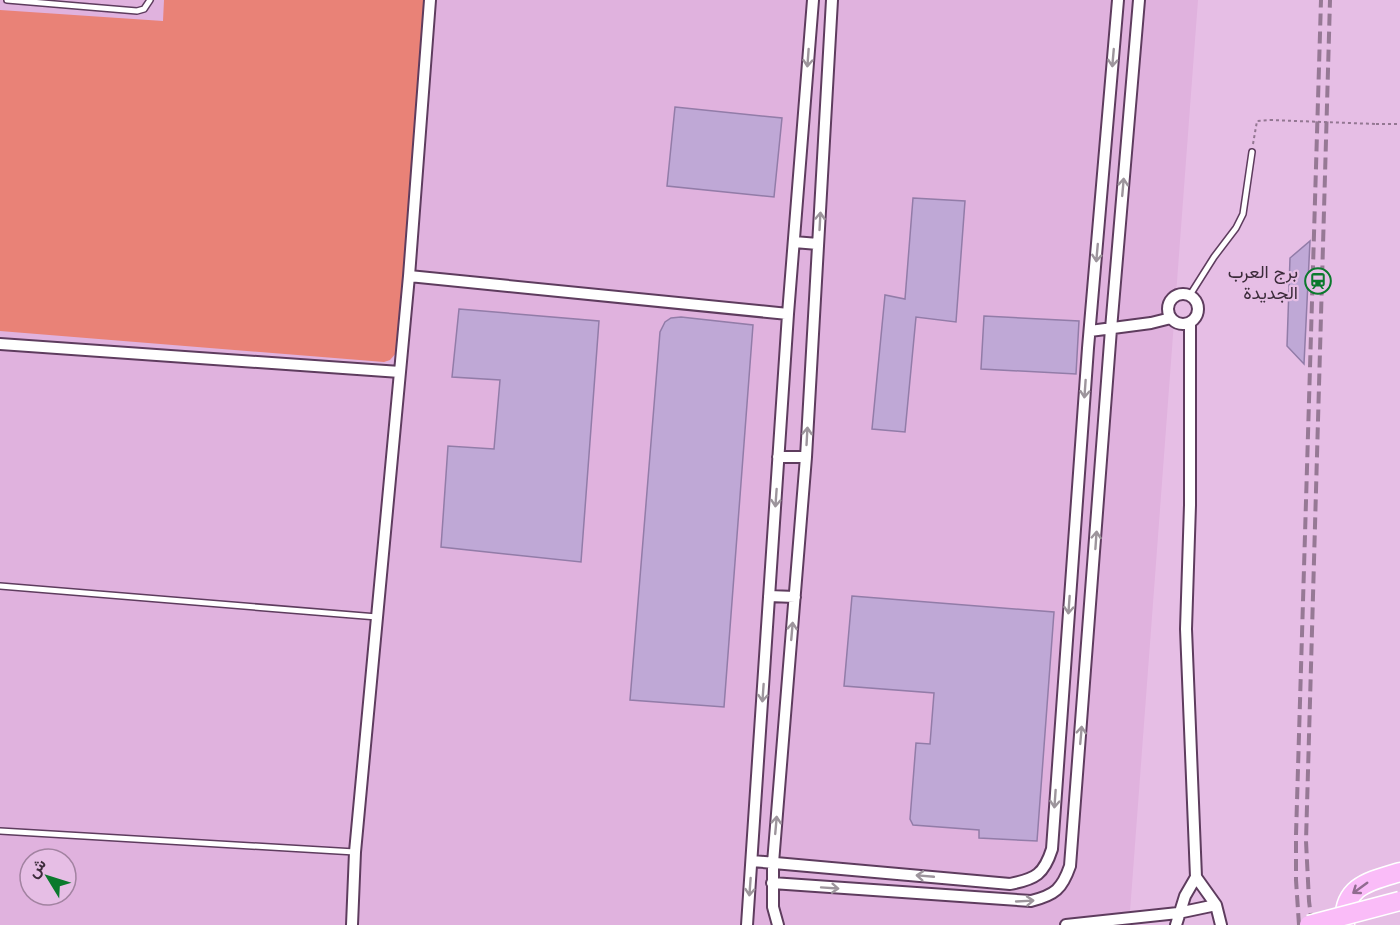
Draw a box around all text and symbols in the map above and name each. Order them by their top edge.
one-way arrow [803,48,814,68]
one-way arrow [1107,48,1118,68]
one-way arrow [1118,177,1129,197]
one-way arrow [814,211,825,231]
one-way arrow [1091,242,1102,262]
place label: برج العرب الجديدة [1228,260,1298,304]
station icon: برج العرب الجديدة [1303,266,1333,296]
one-way arrow [1079,379,1090,399]
one-way arrow [802,427,813,447]
one-way arrow [770,488,781,508]
one-way arrow [1091,531,1102,551]
one-way arrow [1063,594,1074,614]
one-way arrow [787,621,798,641]
one-way arrow [757,682,768,702]
one-way arrow [1075,725,1086,745]
one-way arrow [1049,789,1060,809]
one-way arrow [771,816,782,836]
north arrow [18,847,78,907]
text: ش [22,854,50,882]
one-way arrow [916,870,936,881]
one-way arrow [744,877,755,897]
one-way arrow [1353,882,1369,894]
one-way arrow [820,883,840,894]
one-way arrow [1014,895,1034,906]

